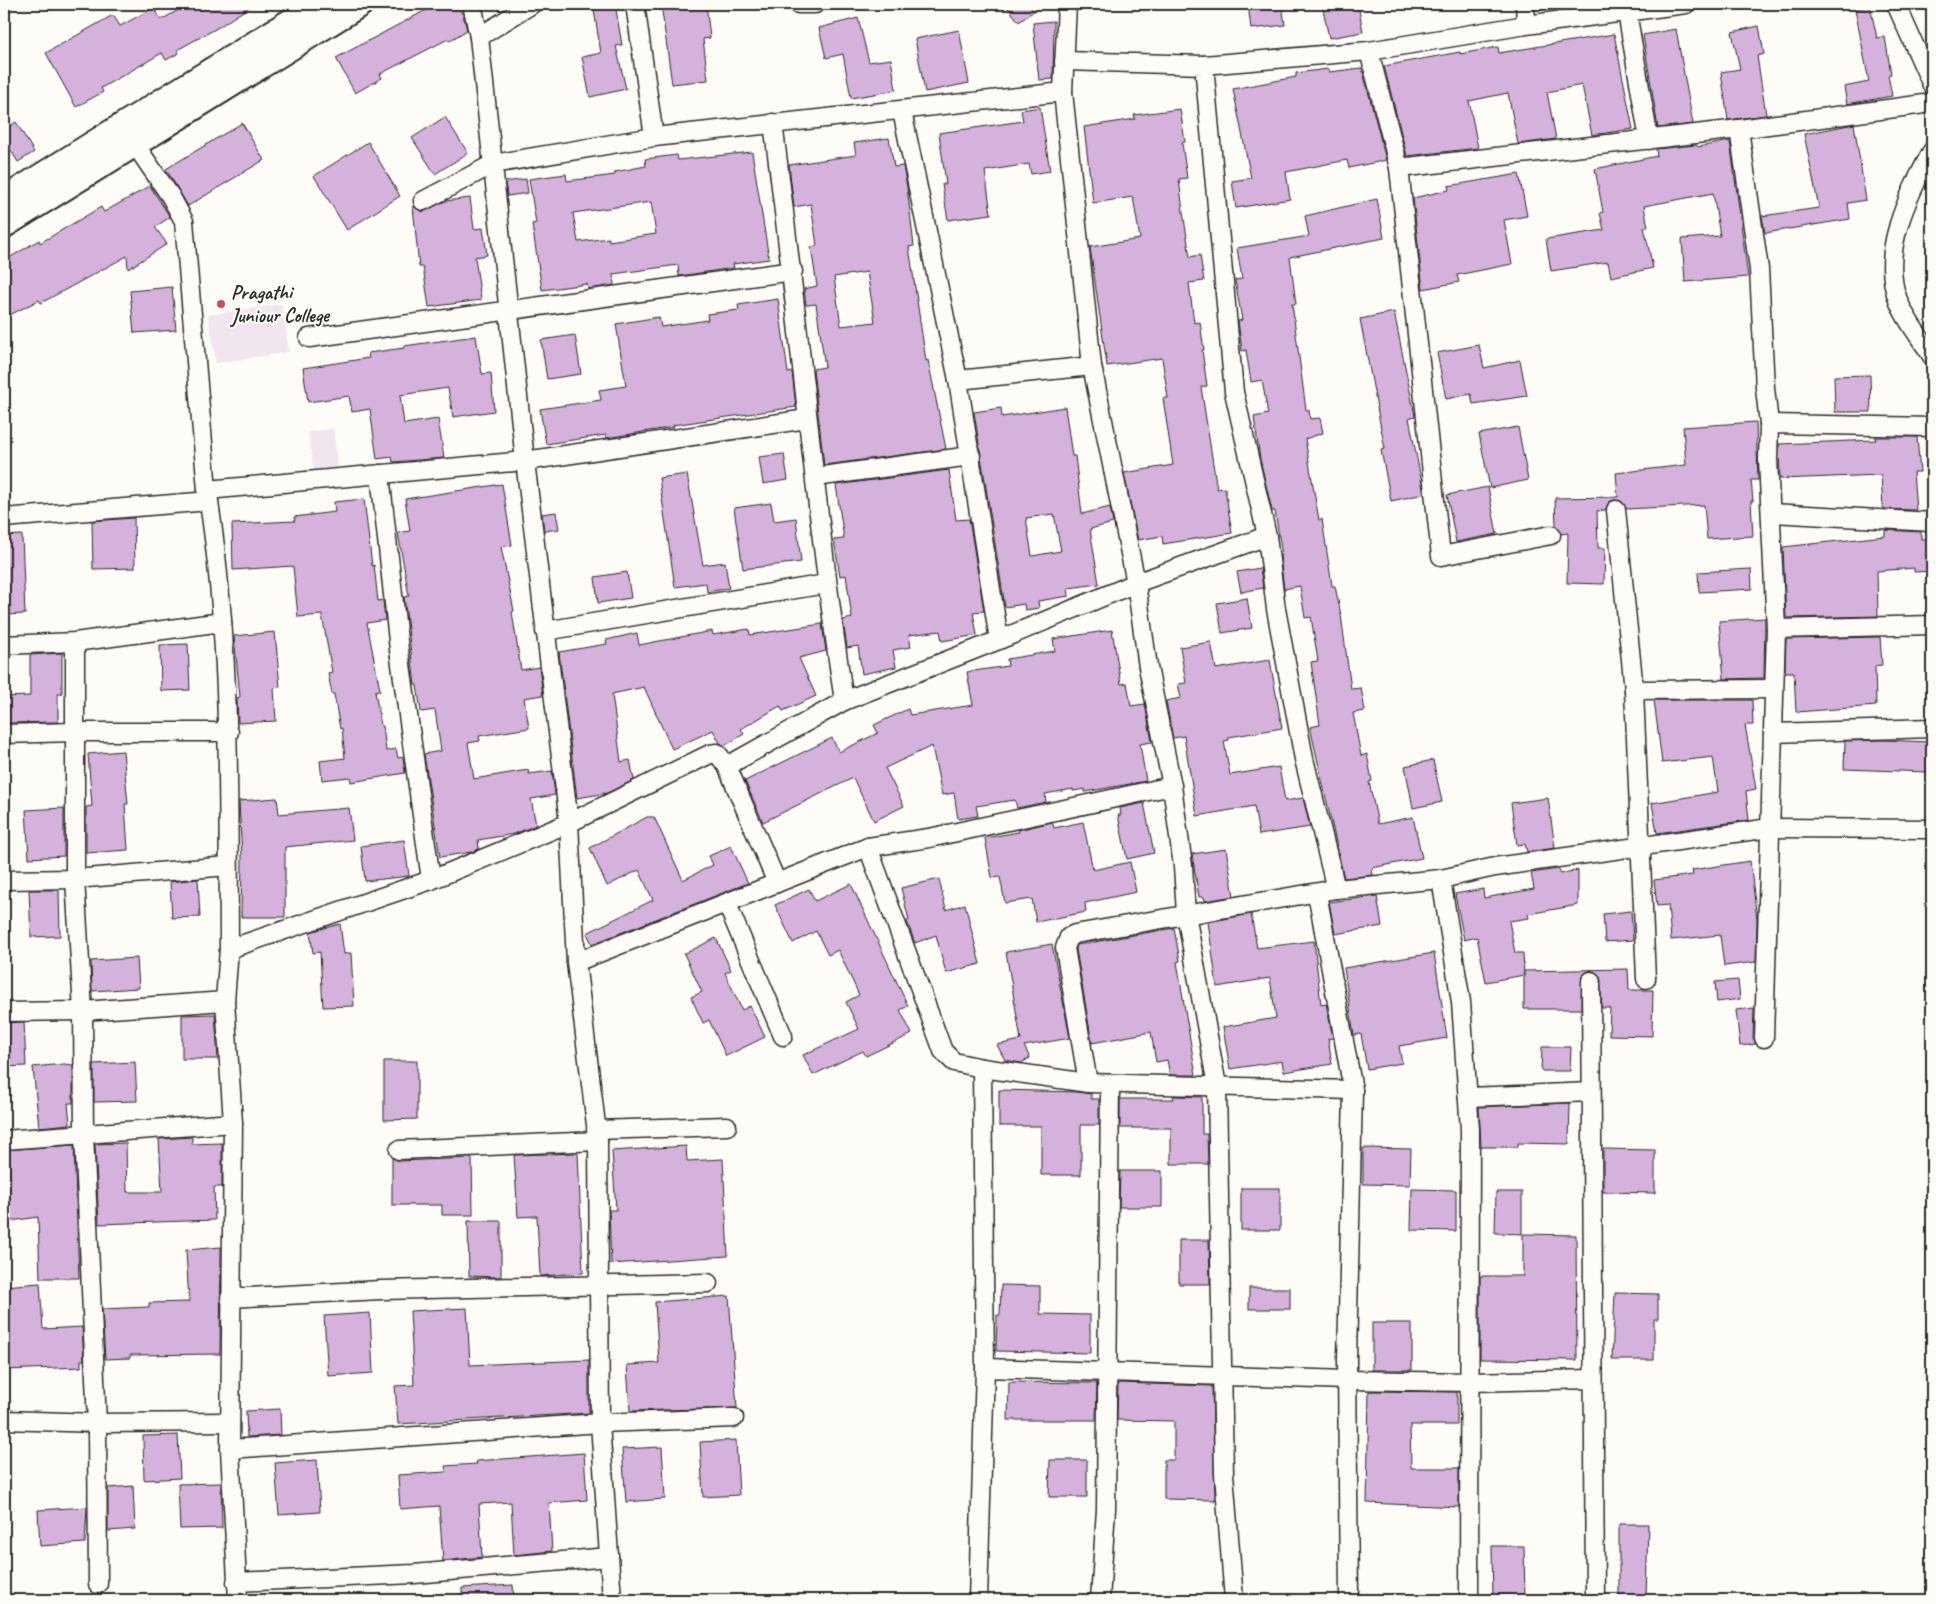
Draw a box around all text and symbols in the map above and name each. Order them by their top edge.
place label: Pragathi Juniour College [229,280,331,328]
marker: Pragathi Juniour College [215,298,227,310]

